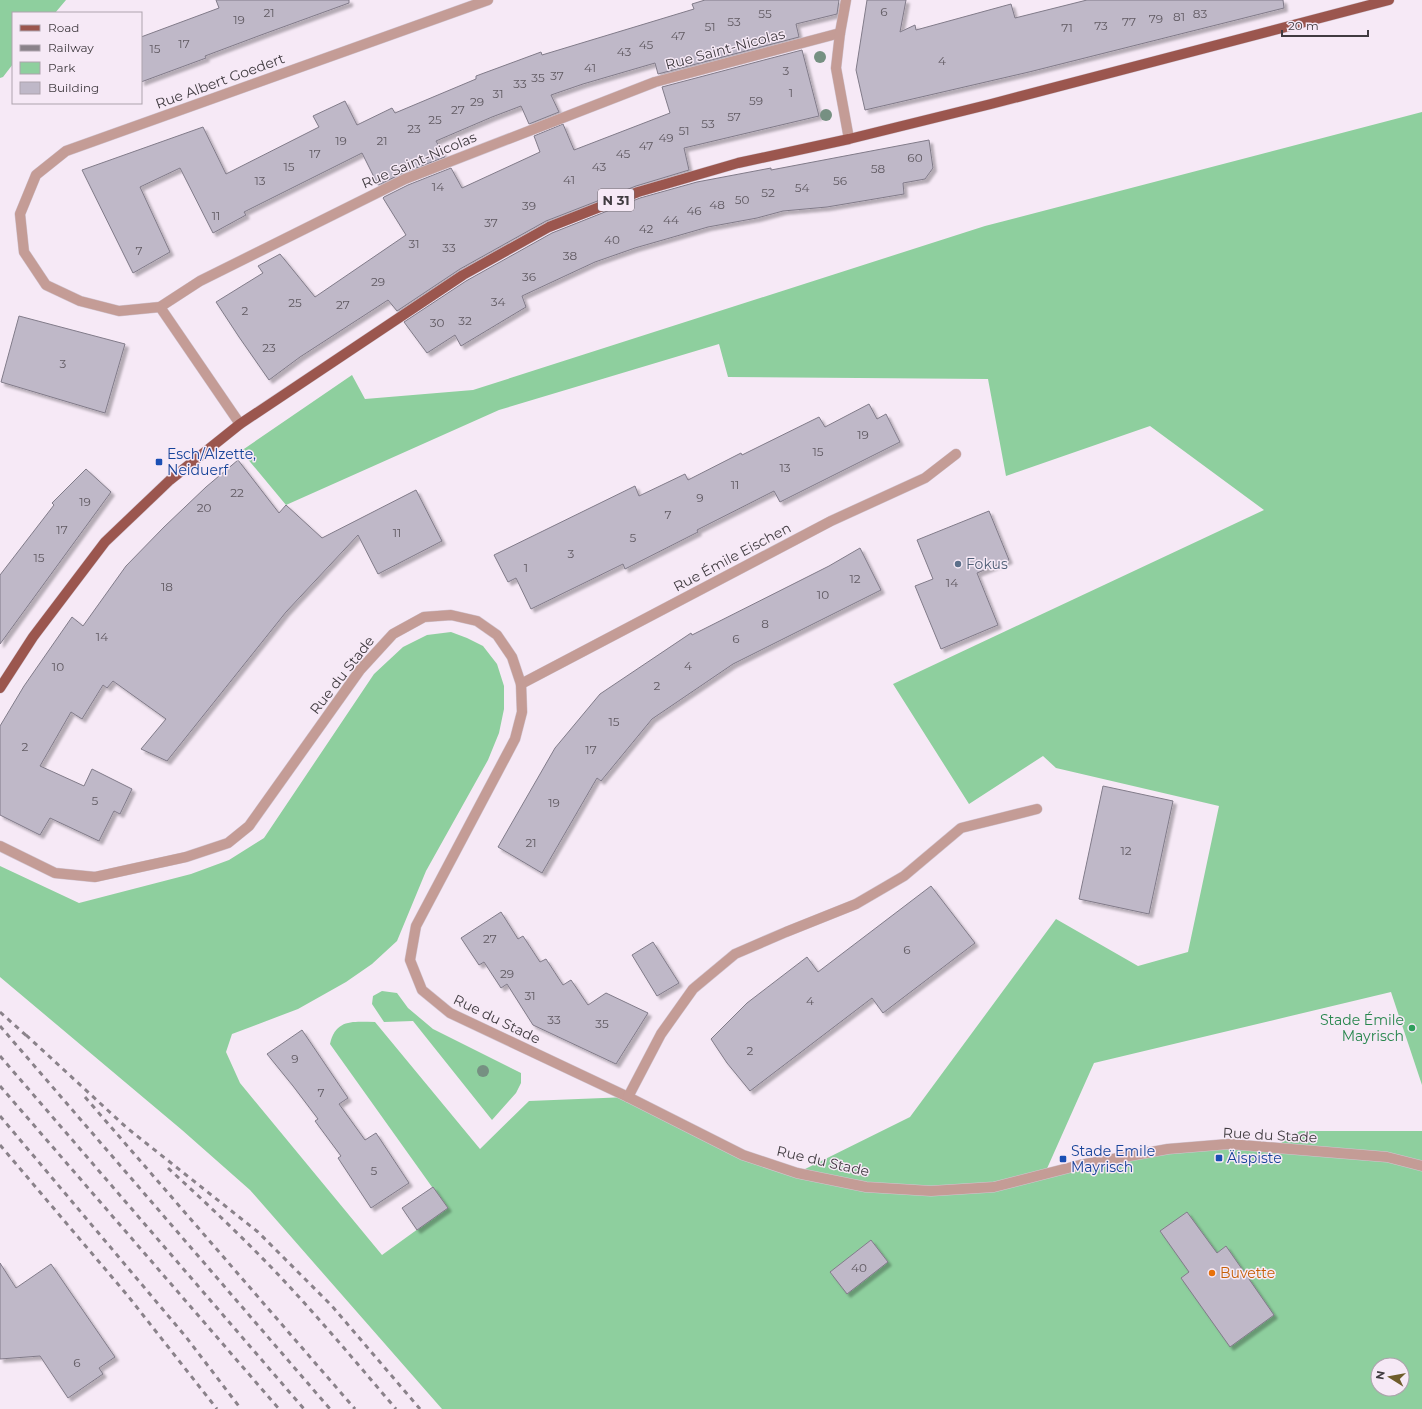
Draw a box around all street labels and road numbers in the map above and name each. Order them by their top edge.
street label: Rue Saint-Nicolas [663,24,787,74]
street label: Rue Albert Goedert [153,49,287,113]
street label: Rue Saint-Nicolas [359,128,479,192]
road number: N 31 [598,189,634,211]
street label: Rue Émile Eischen [670,518,794,596]
street label: Rue du Stade [306,632,378,718]
street label: Rue du Stade [451,990,543,1048]
street label: Rue du Stade [1222,1124,1318,1146]
street label: Rue du Stade [775,1142,871,1180]

